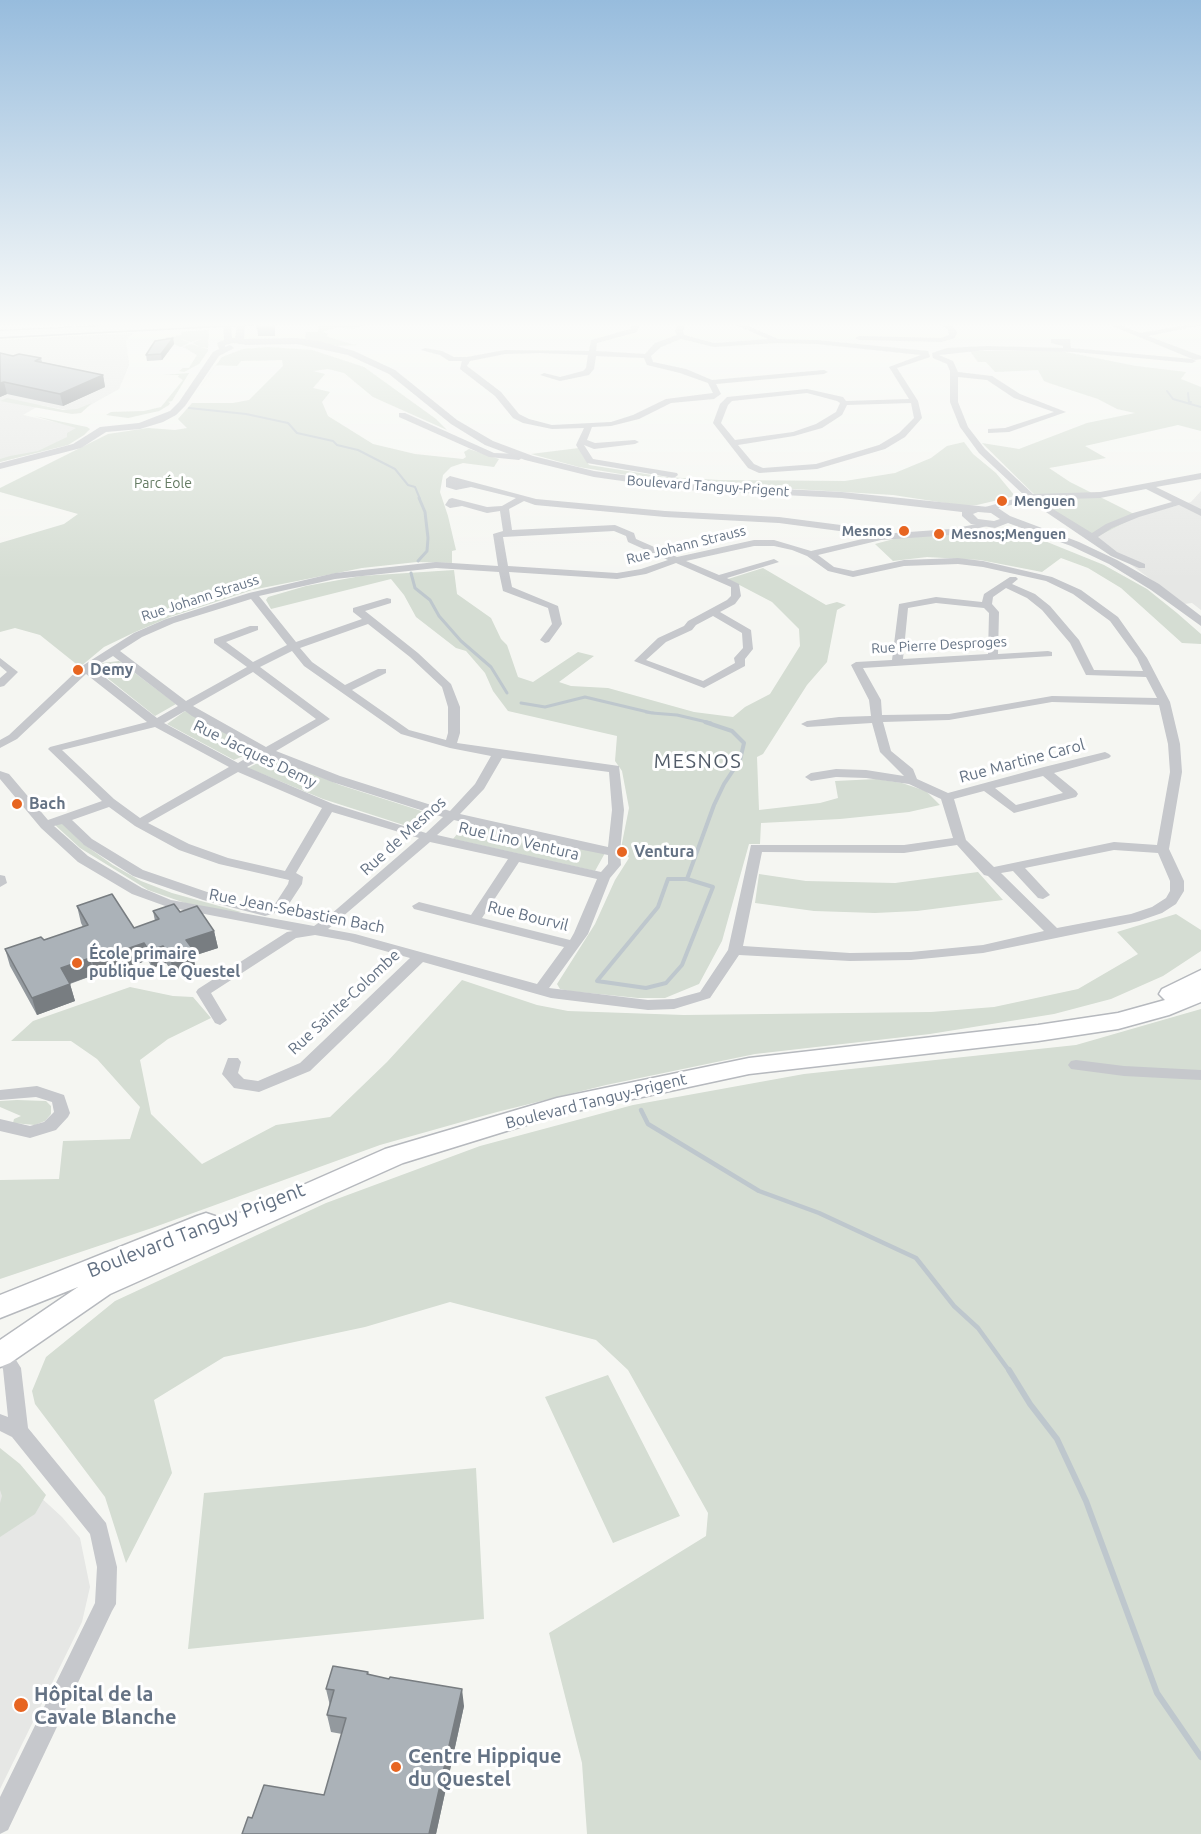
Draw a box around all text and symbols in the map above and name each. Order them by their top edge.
street label: Boulevard Tanguy-Prigent [626,472,790,500]
park label: Parc Éole [134,475,192,491]
place label: Menguen [1014,493,1075,509]
marker: Menguen [995,494,1009,508]
street label: Rue Johann Strauss [624,522,748,568]
place label: Mesnos [842,523,892,539]
marker: Mesnos [897,524,911,538]
place label: Mesnos;Menguen [951,526,1066,542]
marker: Mesnos;Menguen [932,527,946,541]
street label: Rue Johann Strauss [139,571,261,625]
street label: Rue Pierre Desproges [871,633,1007,657]
place label: Demy [90,660,133,680]
marker: Demy [71,663,85,677]
street label: Rue Jacques Demy [190,716,320,792]
street label: Rue Martine Carol [957,735,1087,787]
district label: MESNOS [654,749,742,773]
street label: Rue de Mesnos [356,793,450,879]
place label: Bach [29,794,66,814]
marker: Bach [10,797,24,811]
street label: Rue Lino Ventura [457,818,581,864]
place label: Ventura [634,842,694,862]
marker: Ventura [615,845,629,859]
street label: Rue Jean-Sebastien Bach [207,885,387,937]
street label: Rue Bourvil [486,897,570,935]
place label: École primaire publique Le Questel [89,944,240,982]
street label: Rue Sainte-Colombe [284,945,404,1059]
marker: École primaire publique Le Questel [70,956,84,970]
street label: Boulevard Tanguy-Prigent [503,1069,689,1133]
street label: Boulevard Tanguy Prigent [84,1177,308,1283]
place label: Hôpital de la Cavale Blanche [34,1682,176,1729]
marker: Hôpital de la Cavale Blanche [12,1696,30,1714]
place label: Centre Hippique du Questel [408,1744,562,1791]
marker: Centre Hippique du Questel [389,1760,403,1774]

